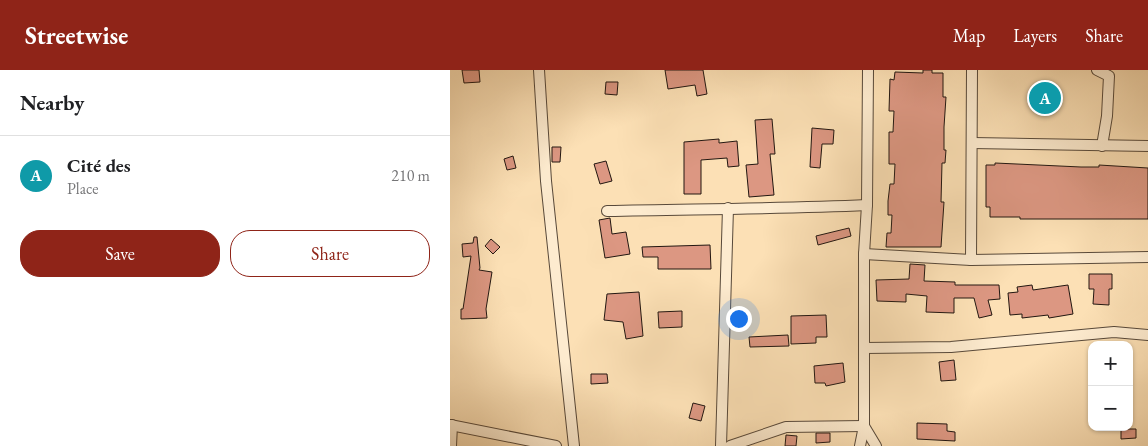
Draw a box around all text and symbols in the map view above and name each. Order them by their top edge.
text: Streetwise [25,20,128,51]
text: Map [953,24,985,47]
text: Layers [1013,24,1057,47]
text: Share [1085,24,1123,47]
pin: A [1029,79,1061,117]
text: Nearby [20,89,84,116]
text: Cité des [67,153,131,178]
text: A [30,165,42,186]
text: 210 m [391,165,430,186]
text: Place [67,178,99,199]
button: Save [20,230,220,277]
button: Share [230,230,430,277]
your location [726,306,752,332]
map controls [1088,341,1133,431]
button: + [1088,341,1133,386]
button: − [1088,386,1133,431]

